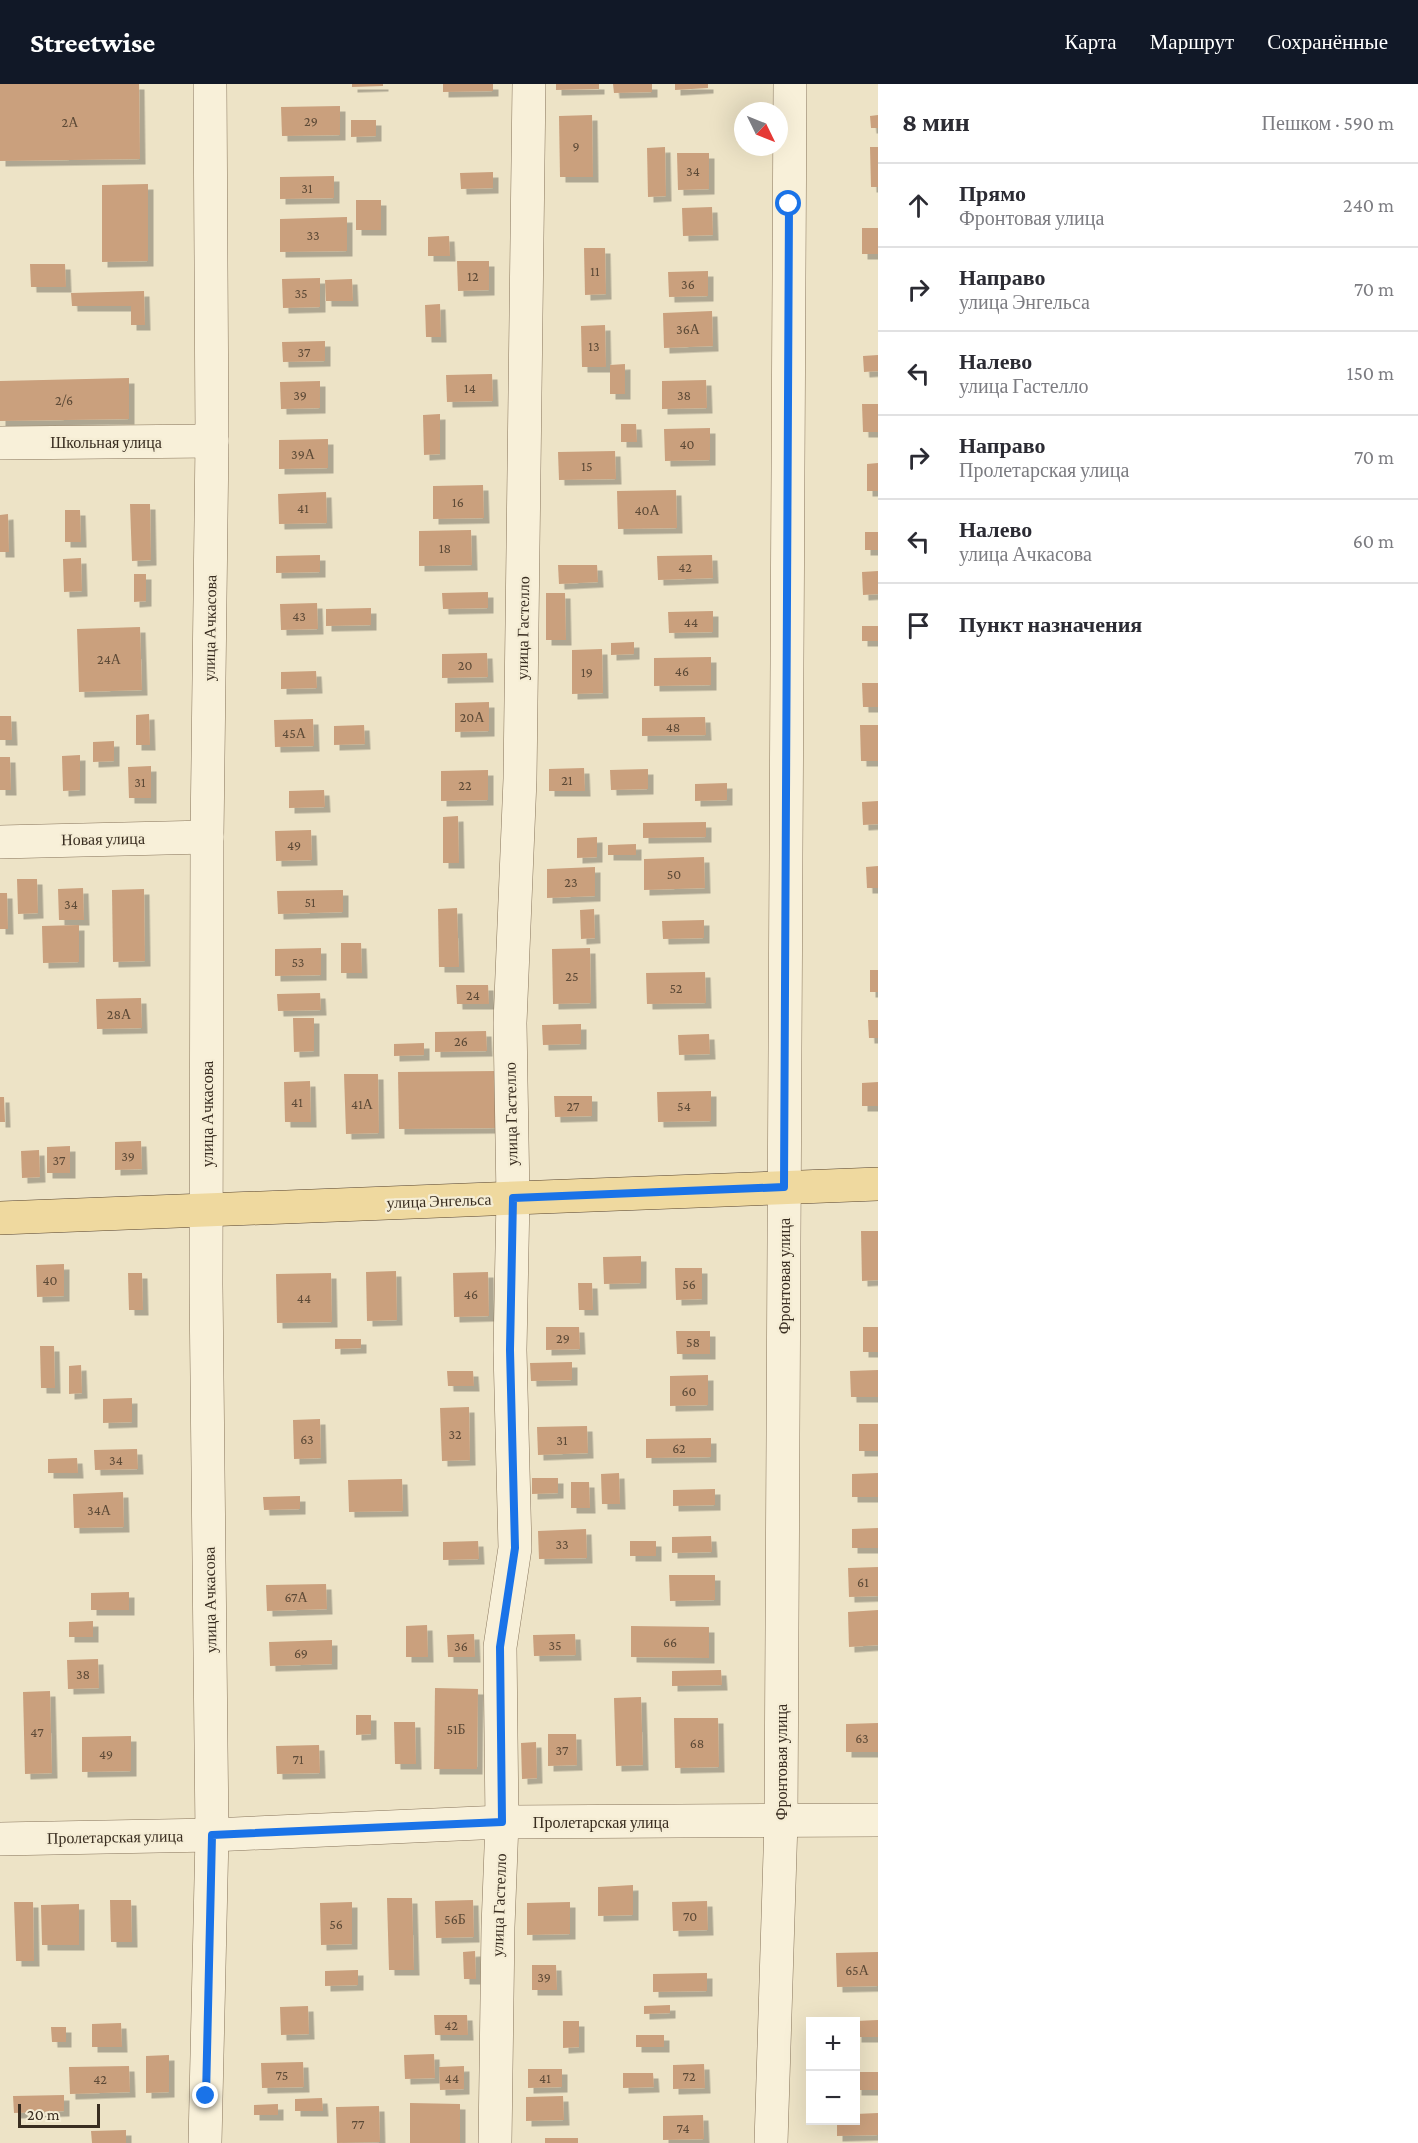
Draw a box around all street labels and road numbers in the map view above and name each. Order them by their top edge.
street label: Школьная улица [50,434,162,452]
street label: улица Ачкасова [201,575,220,681]
street label: улица Гастелло [514,576,533,680]
street label: Новая улица [61,830,145,849]
street label: улица Ачкасова [199,1061,217,1167]
street label: улица Гастелло [502,1062,521,1166]
street label: улица Энгельса [386,1191,492,1212]
street label: Фронтовая улица [776,1218,794,1334]
street label: улица Ачкасова [201,1547,220,1653]
street label: Фронтовая улица [773,1704,791,1820]
street label: Пролетарская улица [533,1814,669,1832]
street label: Пролетарская улица [47,1827,183,1848]
street label: улица Гастелло [489,1853,510,1957]

